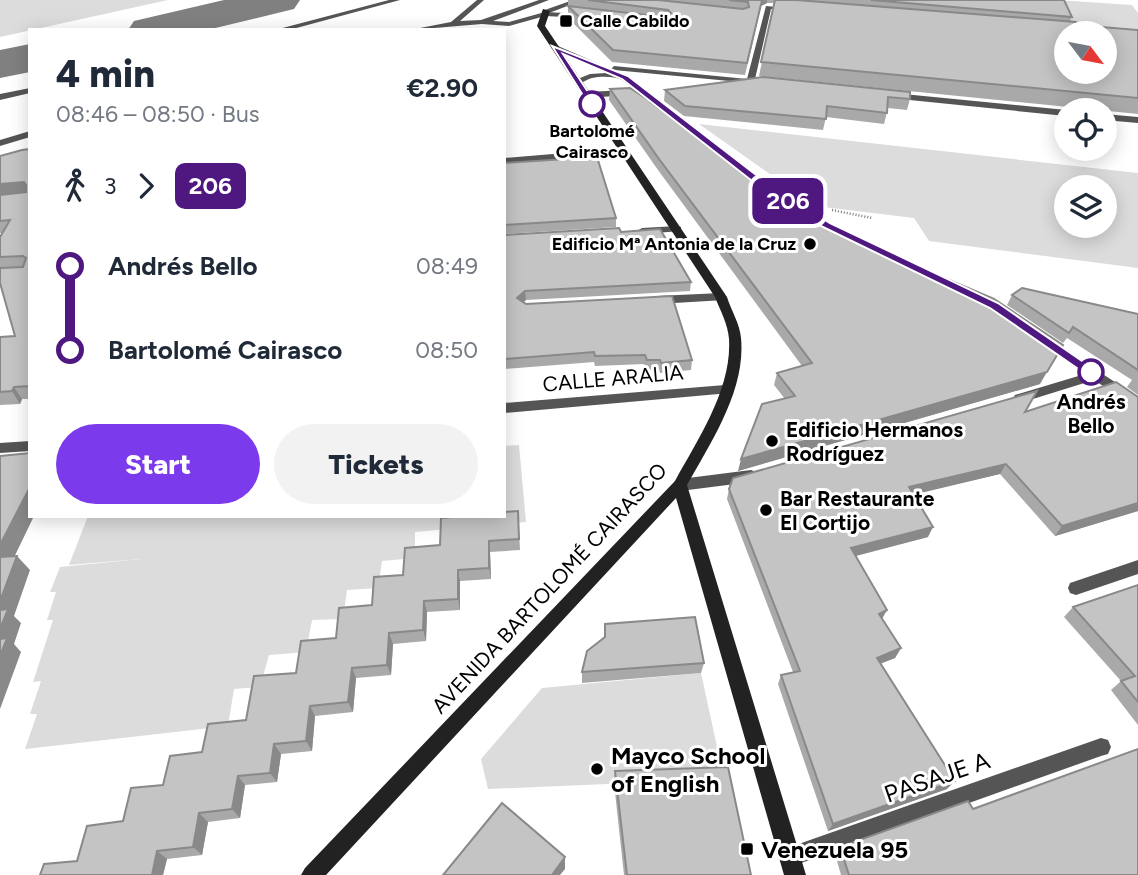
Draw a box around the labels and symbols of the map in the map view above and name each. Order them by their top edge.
place label: Calle Cabildo [580,10,689,32]
marker: Calle Cabildo [558,13,574,29]
north arrow [1054,21,1116,84]
marker: Bartolomé Cairasco [579,91,605,117]
place label: Bartolomé Cairasco [549,120,635,163]
line badge: 206 [748,178,828,224]
place label: Edificio Mª Antonia de la Cruz [552,233,796,255]
marker: Edificio Mª Antonia de la Cruz [802,236,818,252]
street label: CALLE ARALIA [542,359,684,397]
marker: Andrés Bello [1078,359,1104,385]
place label: Andrés Bello [1057,389,1126,438]
place label: Edificio Hermanos Rodríguez [786,417,963,466]
marker: Edificio Hermanos Rodríguez [764,433,780,449]
street label: AVENIDA BARTOLOMÉ CAIRASCO [426,458,672,718]
place label: Bar Restaurante El Cortijo [780,486,935,535]
marker: Bar Restaurante El Cortijo [758,502,774,518]
place label: Mayco School of English [611,741,765,798]
street label: PASAJE A [880,745,994,809]
marker: Mayco School of English [589,761,605,777]
place label: Venezuela 95 [761,835,908,864]
marker: Venezuela 95 [739,841,755,857]

